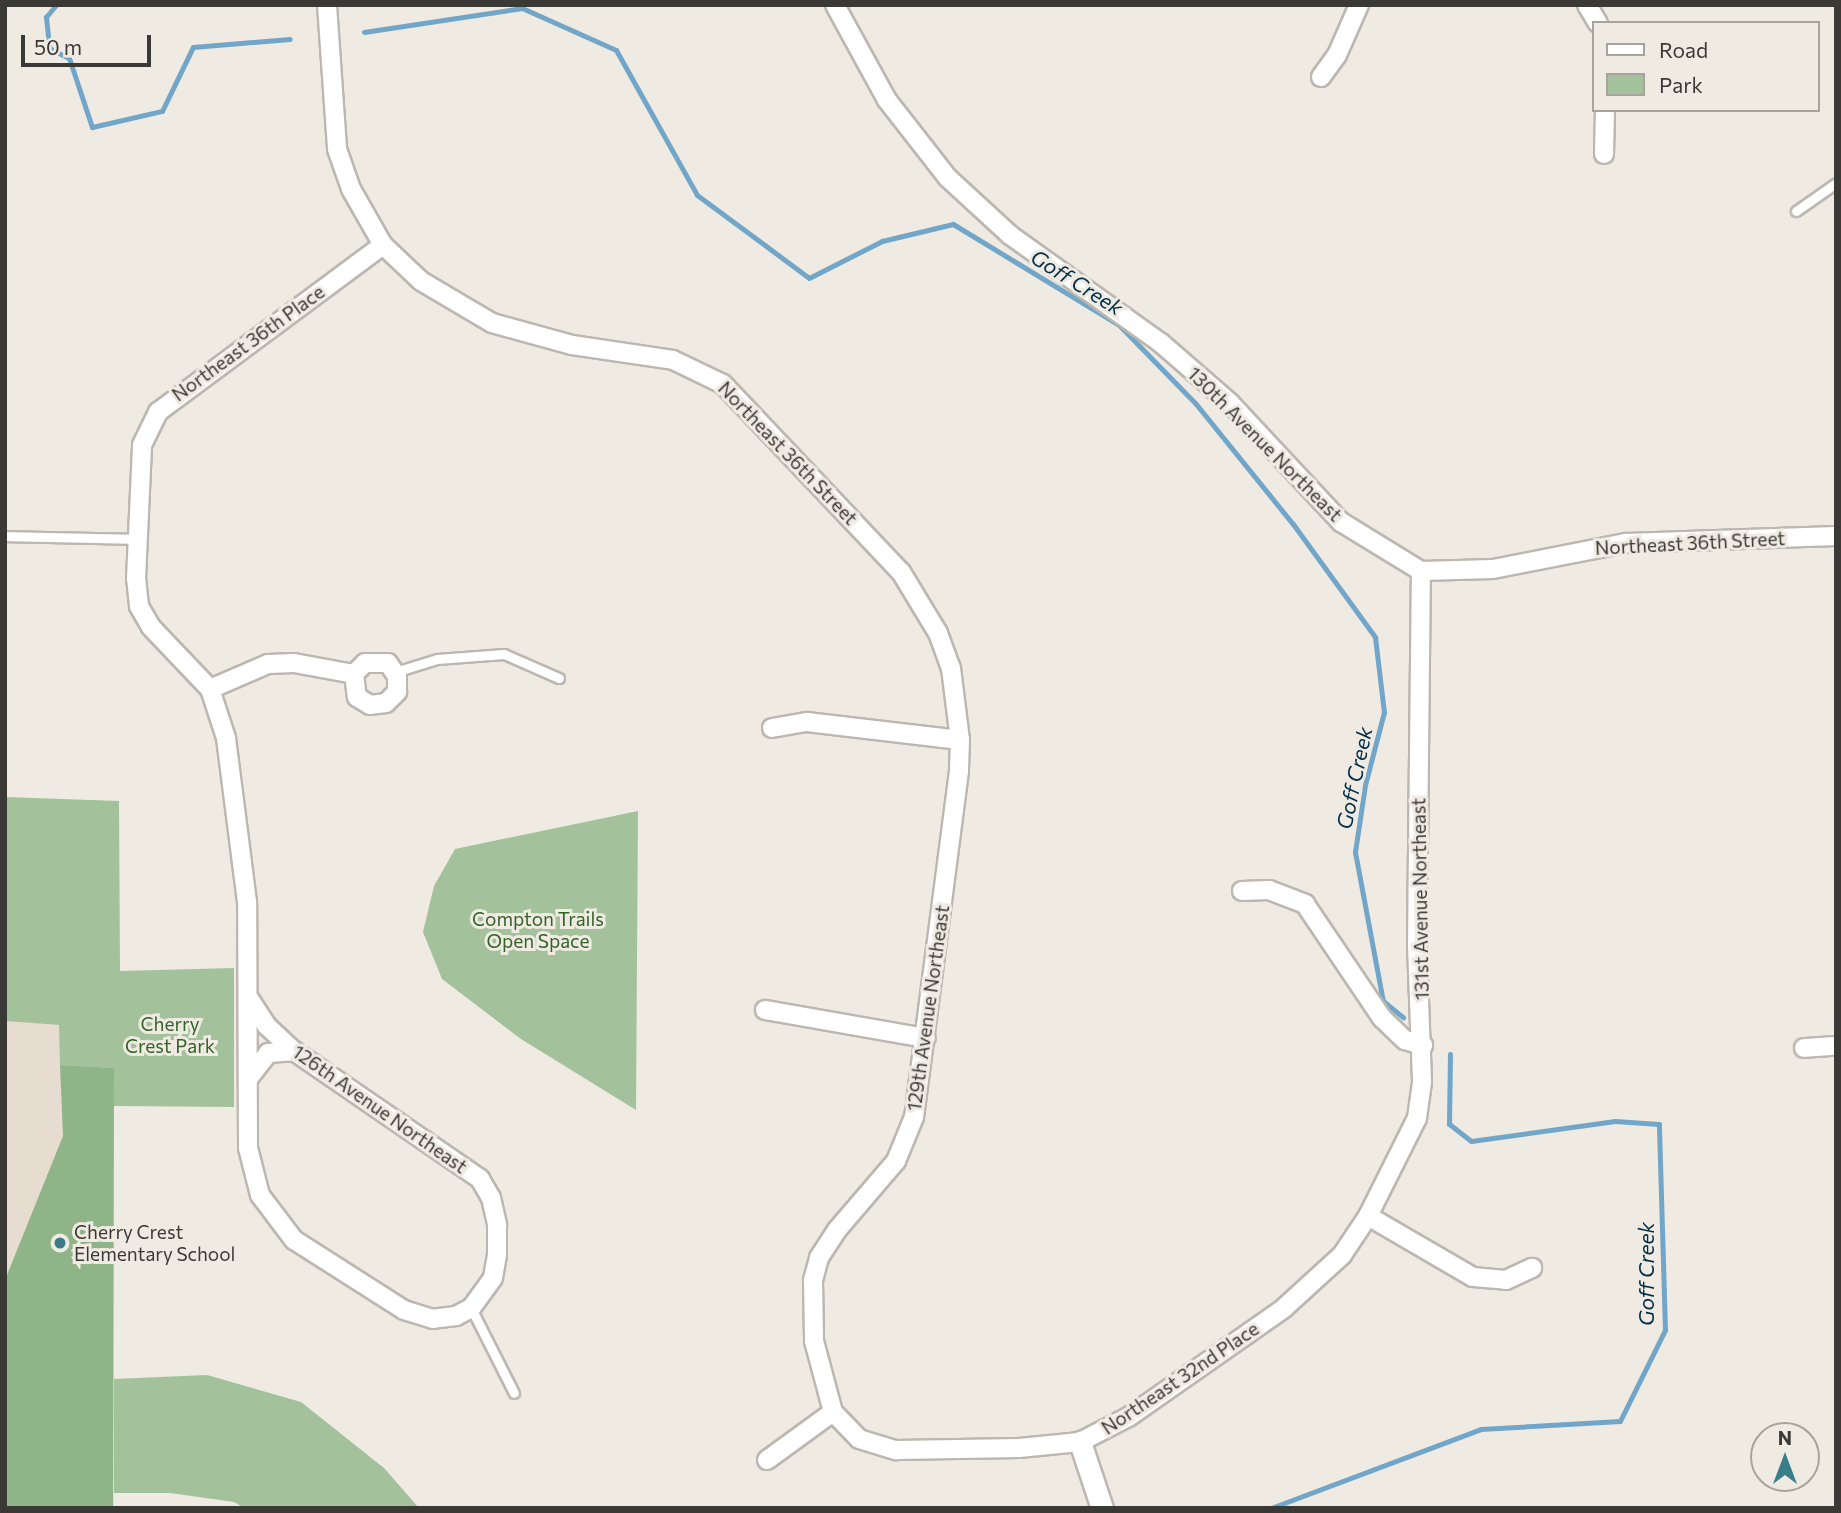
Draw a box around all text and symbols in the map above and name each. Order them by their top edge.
scale bar [24,21,154,65]
legend [1592,21,1820,112]
text: 50 m [34,34,82,59]
text: Road [1659,37,1708,62]
text: Park [1659,72,1703,97]
water label: Goff Creek [1026,244,1128,320]
street label: Northeast 36th Place [167,280,329,406]
street label: 130th Avenue Northeast [1183,362,1347,526]
street label: Northeast 36th Street [714,377,862,529]
street label: Northeast 36th Street [1594,527,1786,559]
water label: Goff Creek [1331,725,1377,831]
street label: 131st Avenue Northeast [1407,798,1433,1000]
street label: 129th Avenue Northeast [902,904,954,1112]
park label: Compton Trails Open Space [472,908,604,952]
park label: Cherry Crest Park [125,1013,215,1057]
street label: 126th Avenue Northeast [288,1040,472,1178]
place label: Cherry Crest Elementary School [74,1221,235,1265]
water label: Goff Creek [1633,1222,1659,1326]
marker: Cherry Crest Elementary School [52,1235,68,1251]
street label: Northeast 32nd Place [1097,1317,1263,1439]
north arrow [1750,1422,1820,1492]
text: N [1778,1426,1792,1449]

